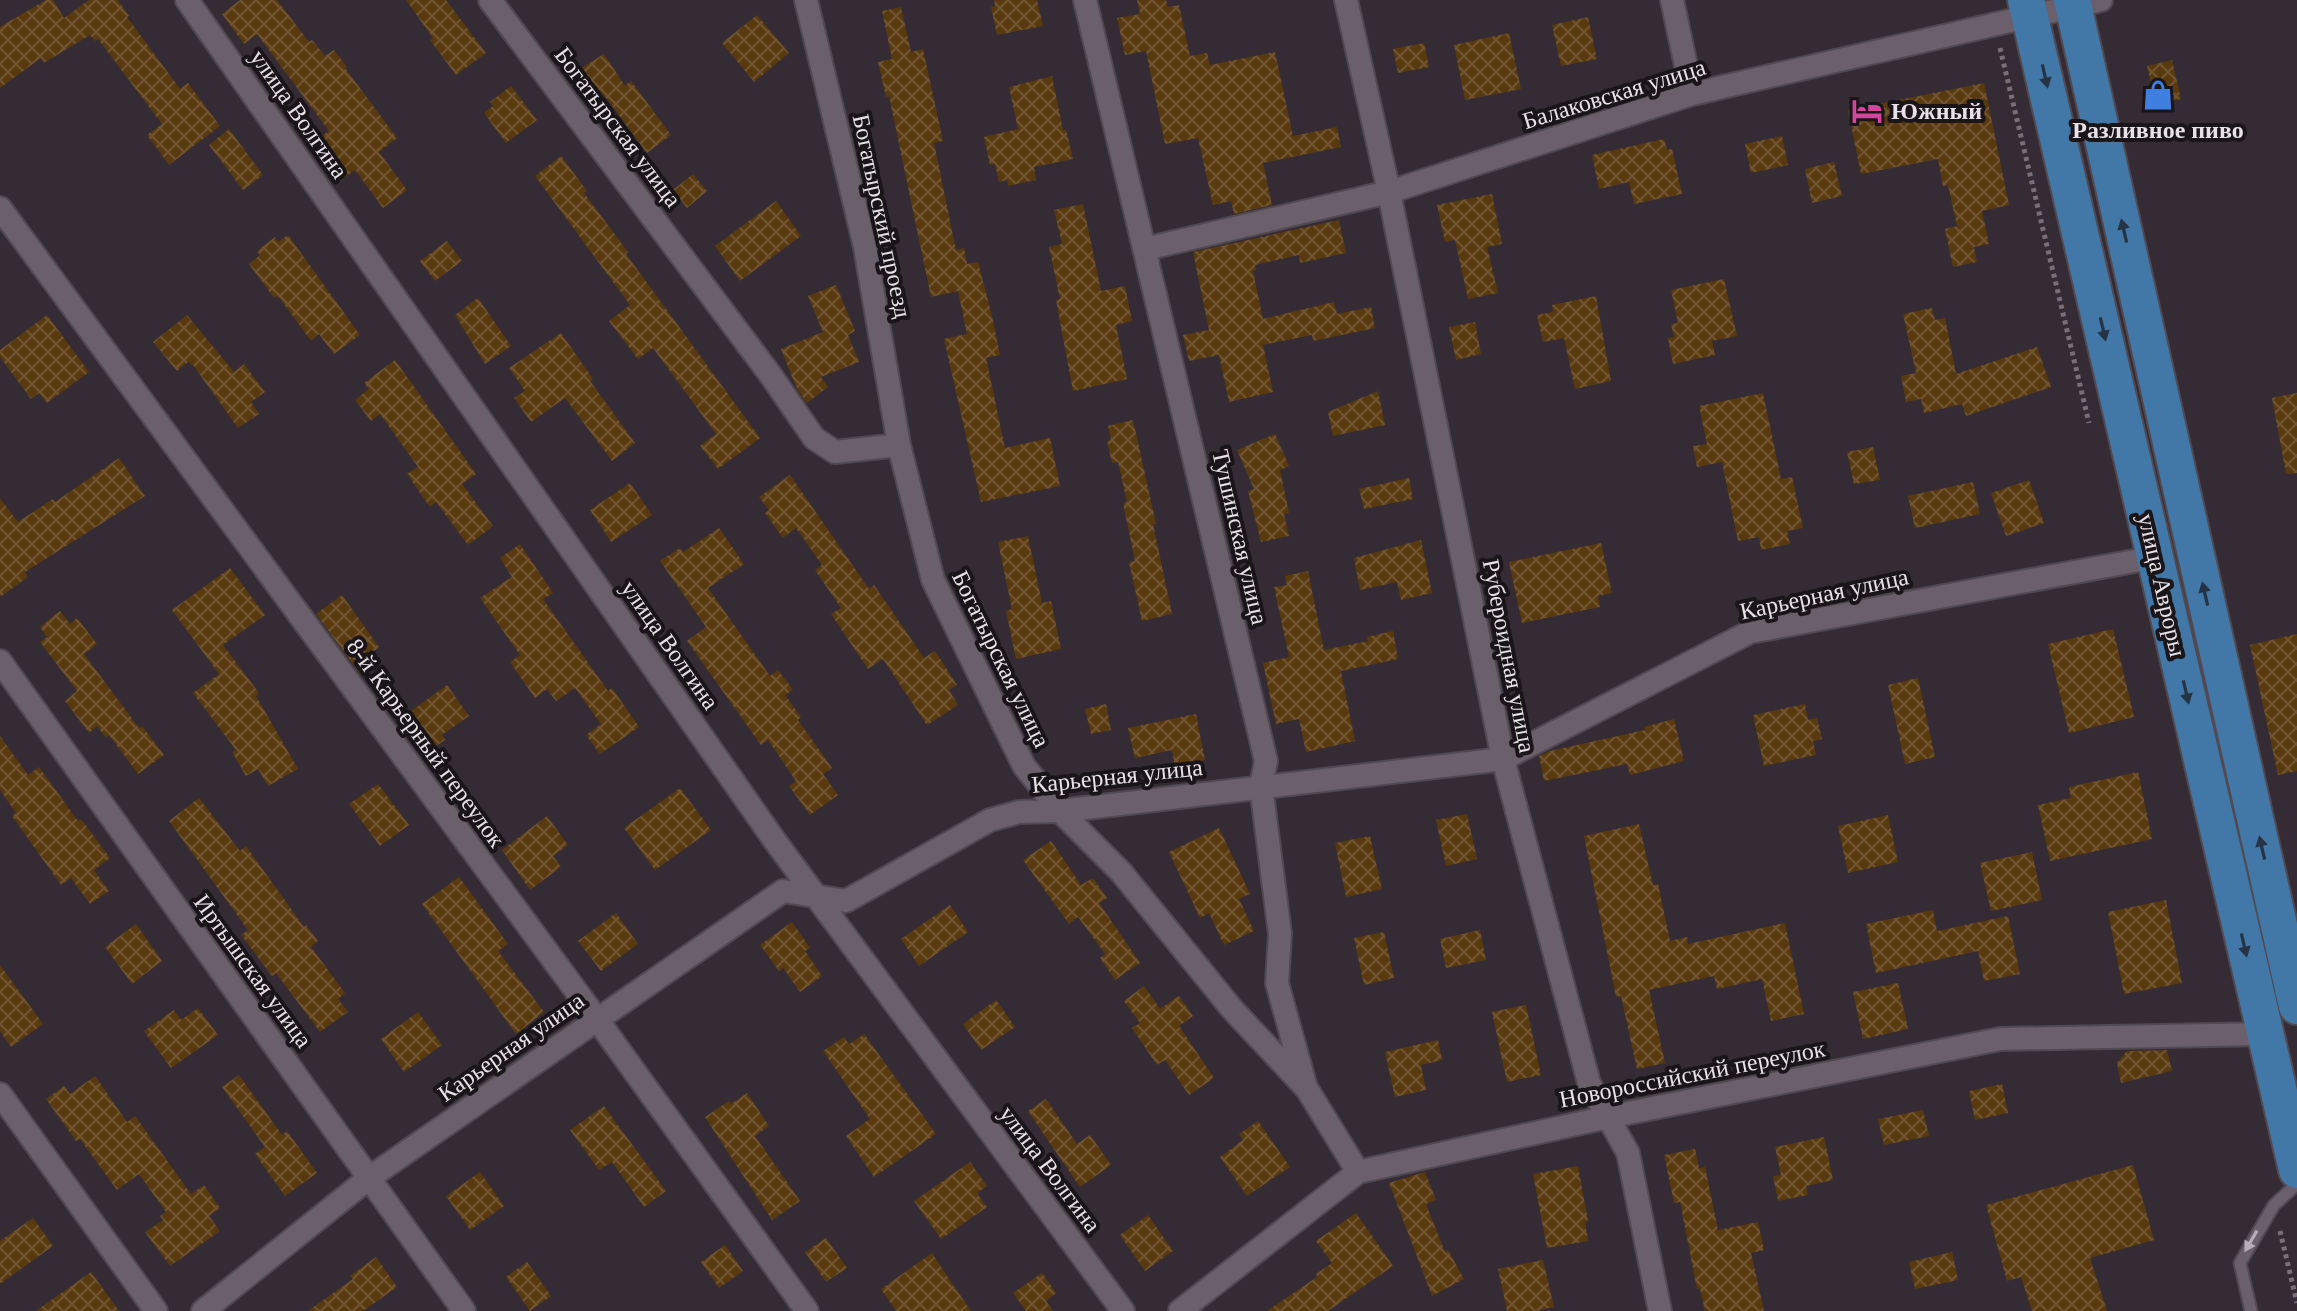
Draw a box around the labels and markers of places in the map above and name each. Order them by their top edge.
shop icon: Разливное пиво [2141,78,2175,112]
hotel icon: Южный [1850,94,1884,128]
place label: Южный [1891,98,1982,124]
place label: Разливное пиво [2072,117,2244,143]

